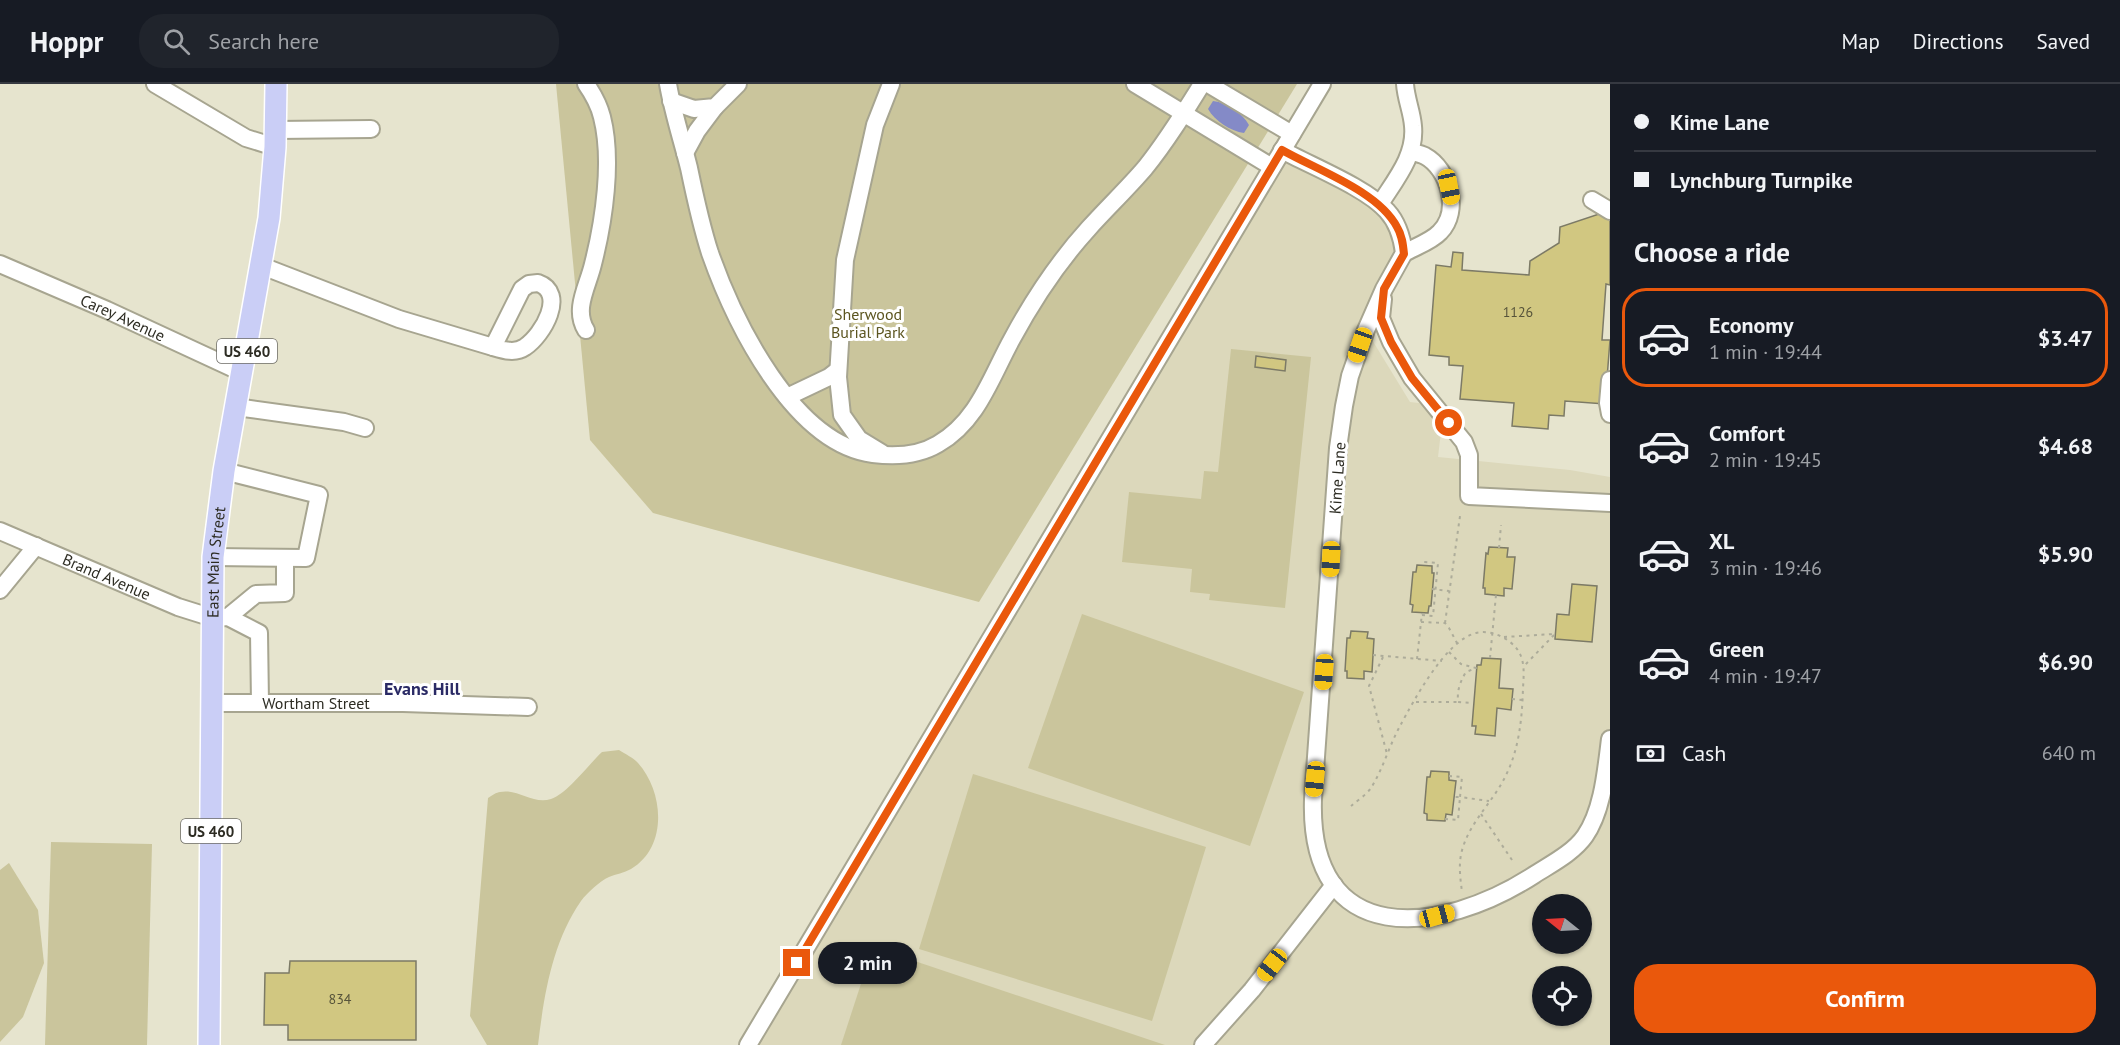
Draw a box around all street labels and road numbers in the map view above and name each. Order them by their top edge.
street label: Carey Avenue [77,290,168,346]
road number: US 460 [217,339,277,363]
street label: Kime Lane [1325,441,1349,515]
street label: East Main Street [203,505,229,618]
street label: Brand Avenue [60,549,154,604]
street label: Wortham Street [262,693,370,713]
road number: US 460 [181,819,241,843]

